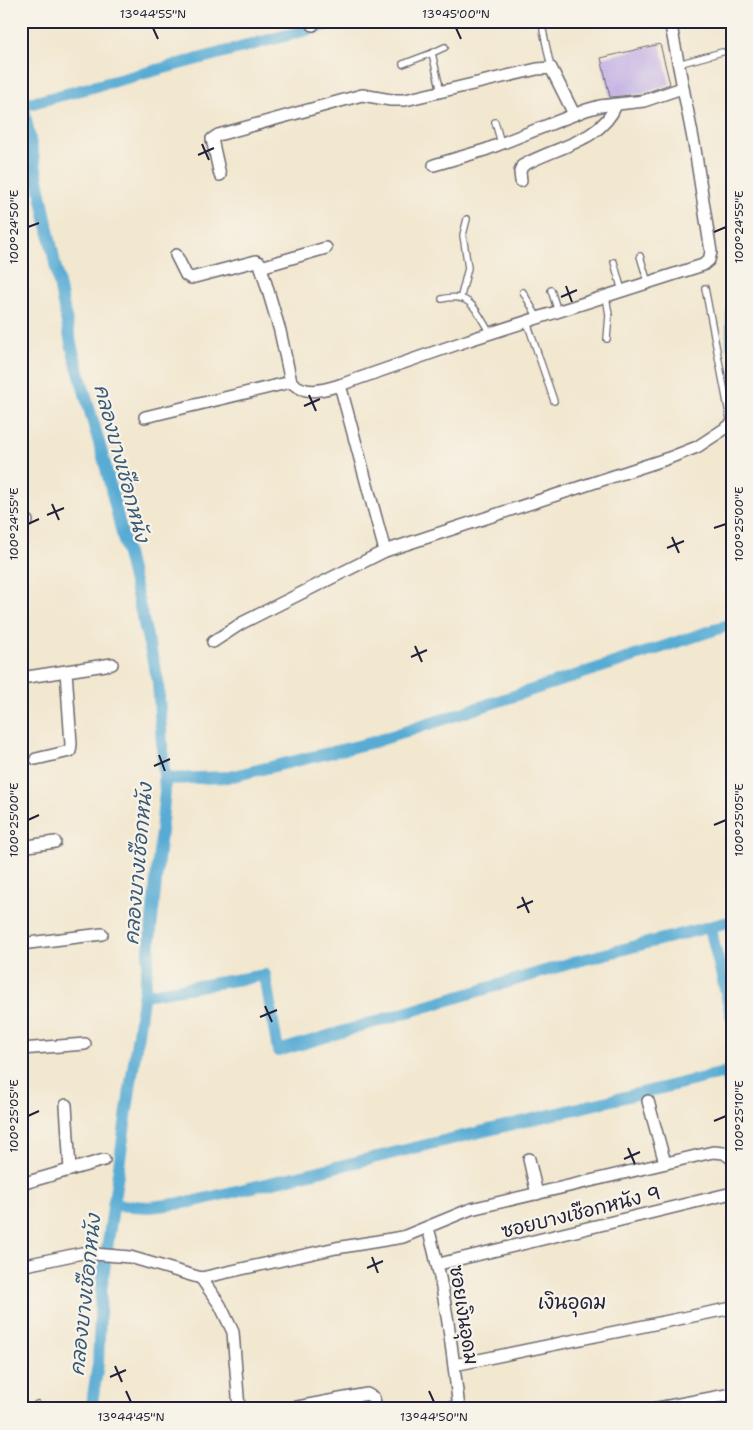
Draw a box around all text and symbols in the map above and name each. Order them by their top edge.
text: 13°44'55"N [120,6,186,22]
text: 13°45'00"N [422,6,490,22]
text: 100°24'50"E [6,190,22,264]
text: 100°24'55"E [731,190,747,264]
water label: คลองบางเชือกหนัง [88,381,156,547]
text: 100°24'55"E [6,487,22,561]
text: 100°25'00"E [731,487,747,561]
water label: คลองบางเชือกหนัง [118,780,158,946]
text: 100°25'00"E [6,783,22,857]
text: 100°25'05"E [731,783,747,857]
text: 100°25'05"E [6,1079,22,1153]
text: 100°25'10"E [731,1080,747,1152]
street label: ซอยบางเชือกหนัง 9 [499,1180,663,1244]
water label: คลองบางเชือกหนัง [64,1211,107,1377]
street label: ซอยเงินอุดม [442,1263,484,1367]
district label: เงินอุดม [538,1289,606,1318]
text: 13°44'45"N [97,1409,165,1425]
text: 13°44'50"N [400,1409,468,1425]

